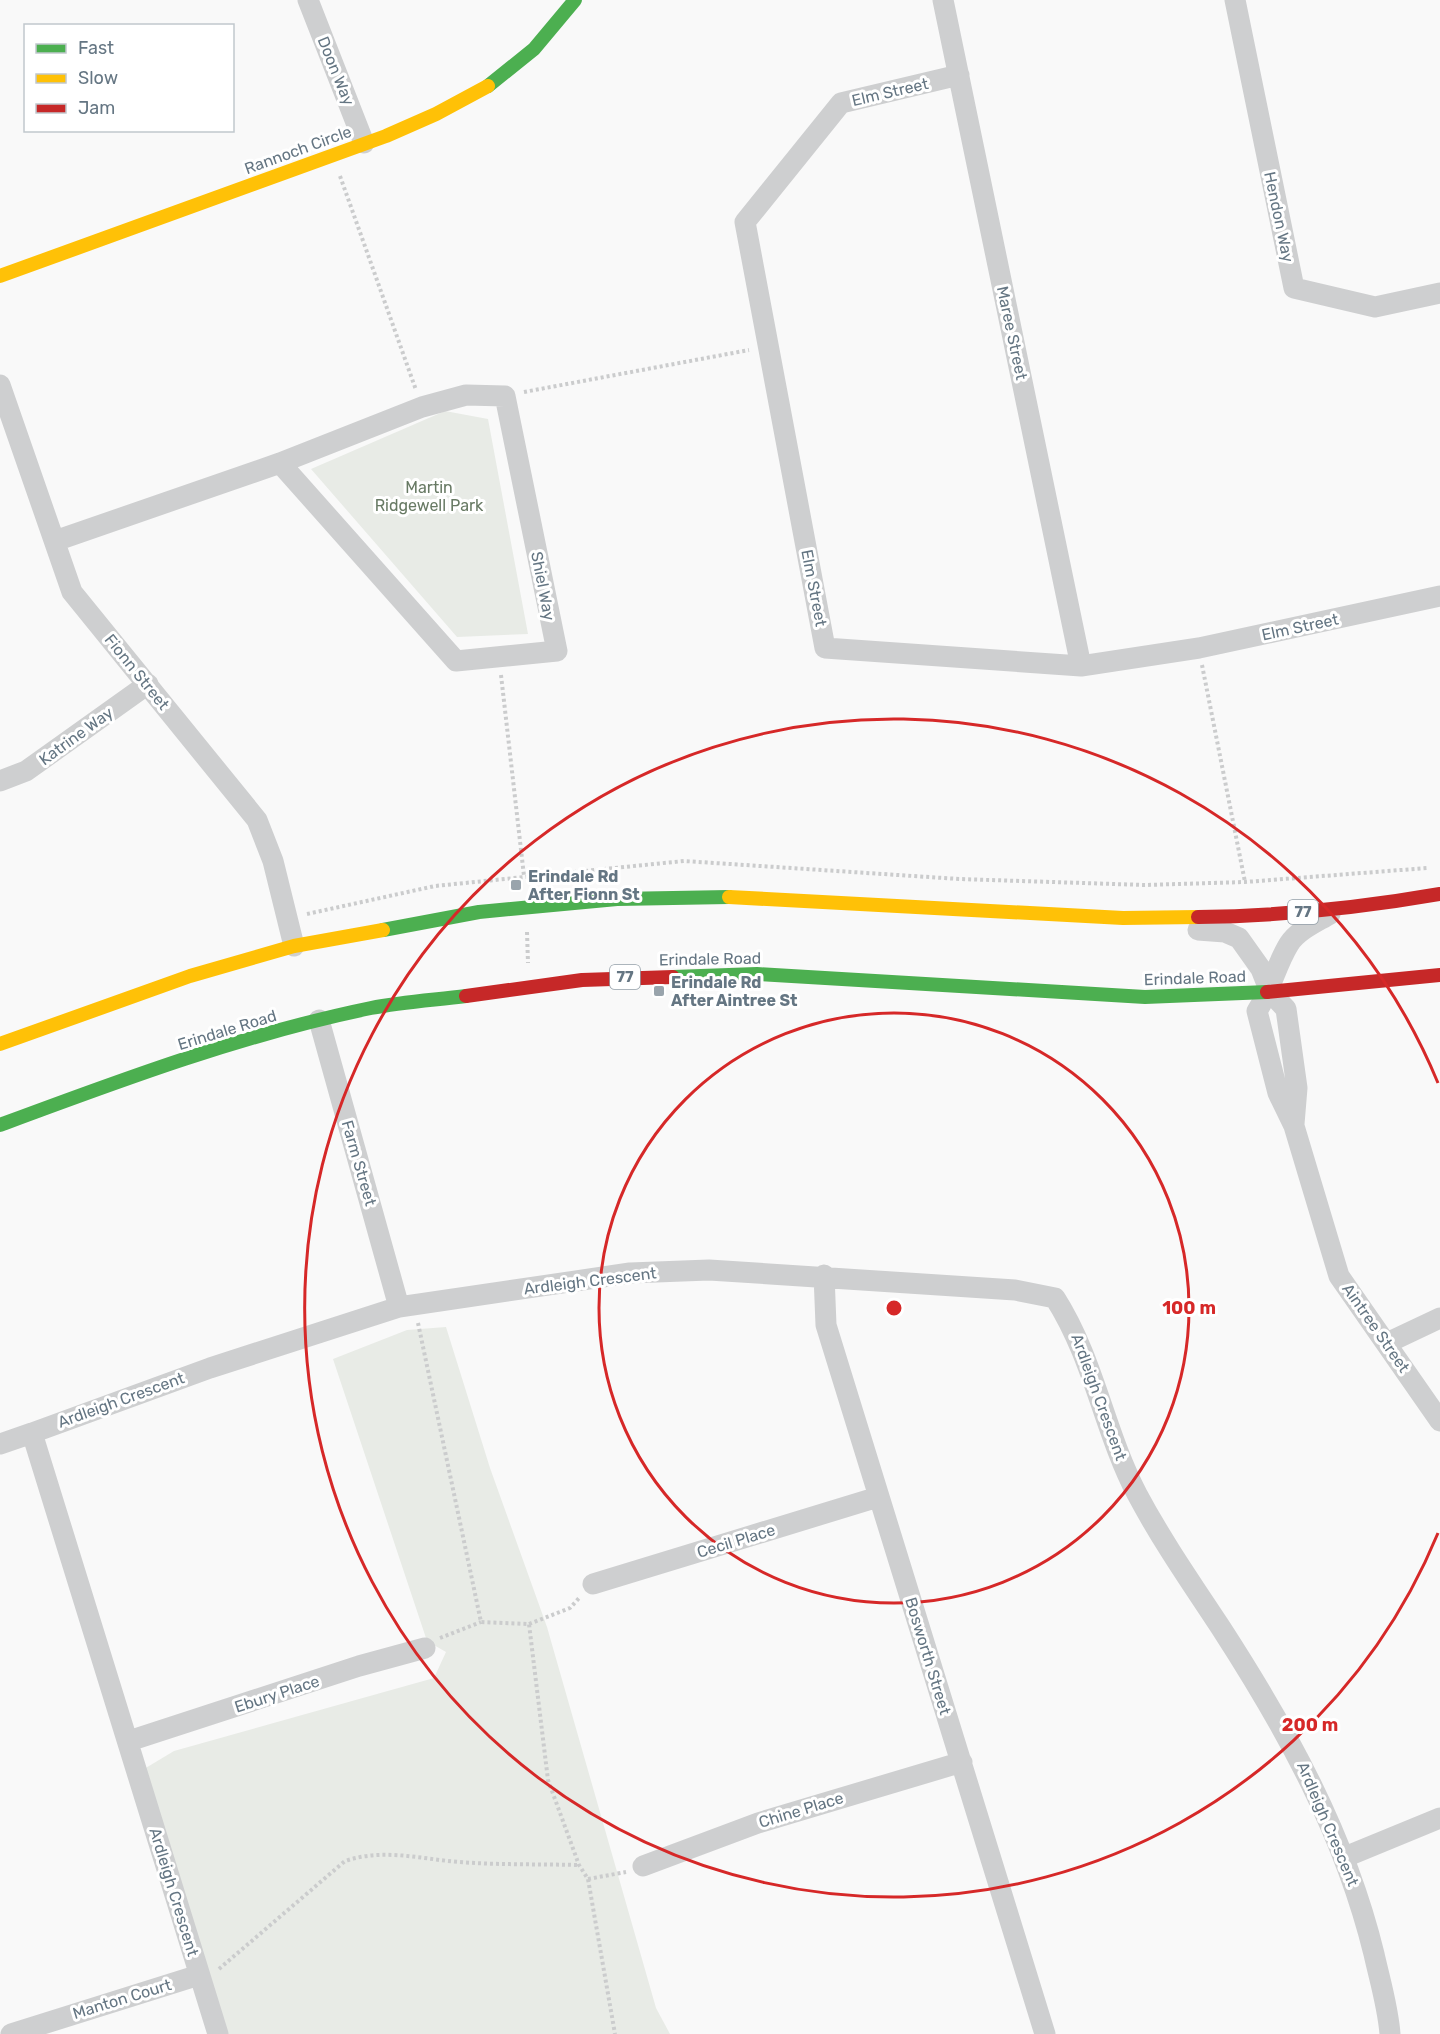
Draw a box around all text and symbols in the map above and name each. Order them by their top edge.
legend [24,24,234,132]
street label: Doon Way [314,34,358,108]
text: Fast [78,37,114,59]
text: Slow [78,67,118,89]
street label: Elm Street [850,74,930,110]
text: Jam [78,97,115,119]
street label: Rannoch Circle [242,122,354,178]
street label: Hendon Way [1260,170,1298,264]
street label: Maree Street [993,284,1031,382]
park label: Martin Ridgewell Park [375,478,484,515]
street label: Elm Street [797,548,831,628]
street label: Shiel Way [527,550,559,622]
street label: Elm Street [1260,610,1340,644]
street label: Fionn Street [101,630,173,714]
street label: Katrine Way [35,703,117,769]
place label: Erindale Rd After Fionn St [528,867,640,904]
marker: Erindale Rd After Fionn St [509,878,523,892]
road number: 77 [1288,900,1318,924]
street label: Erindale Road [659,949,761,969]
road number: 77 [610,965,640,989]
street label: Erindale Road [1144,967,1246,989]
place label: Erindale Rd After Aintree St [671,973,798,1010]
marker: Erindale Rd After Aintree St [652,984,666,998]
street label: Erindale Road [175,1006,279,1054]
street label: Farm Street [338,1118,380,1208]
street label: Ardleigh Crescent [523,1263,657,1299]
street label: Aintree Street [1338,1280,1414,1376]
text: 100 m [1162,1297,1216,1319]
centre of rings [884,1298,904,1318]
street label: Ardleigh Crescent [1067,1331,1131,1463]
street label: Ardleigh Crescent [55,1368,187,1432]
street label: Cecil Place [695,1520,777,1562]
street label: Bosworth Street [901,1595,955,1717]
street label: Ebury Place [232,1671,322,1717]
text: 200 m [1282,1714,1338,1736]
street label: Ardleigh Crescent [1293,1759,1363,1889]
street label: Chine Place [756,1788,846,1832]
street label: Ardleigh Crescent [145,1825,203,1959]
street label: Manton Court [70,1975,174,2023]

